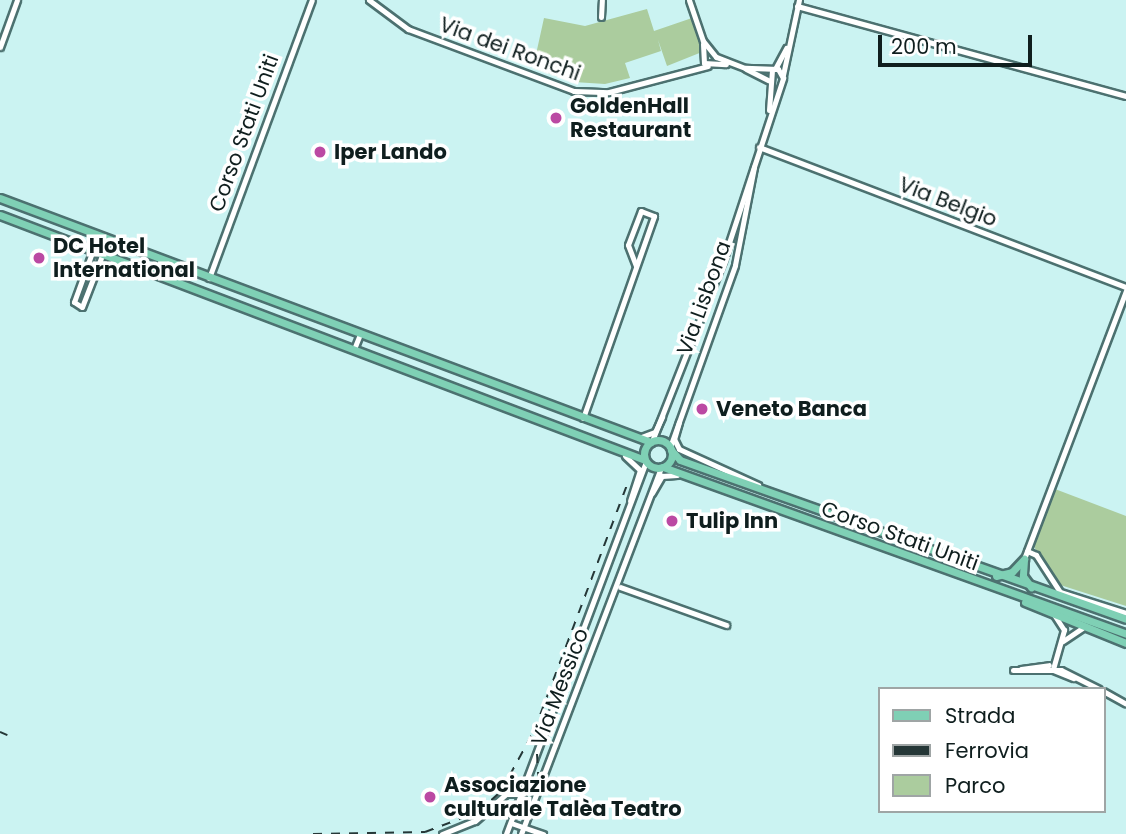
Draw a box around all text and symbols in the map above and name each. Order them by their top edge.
street label: Via dei Ronchi [436,12,584,86]
scale bar [881,21,1035,65]
text: 200 m [891,32,957,61]
street label: Corso Stati Uniti [204,51,284,215]
place label: GoldenHall Restaurant [570,93,691,143]
marker: GoldenHall Restaurant [548,110,564,126]
place label: Iper Lando [334,139,447,165]
marker: Iper Lando [312,144,328,160]
street label: Via Belgio [895,172,1001,232]
place label: DC Hotel International [53,233,195,283]
street label: Via Lisbona [672,237,736,359]
marker: DC Hotel International [31,250,47,266]
place label: Veneto Banca [716,396,867,422]
marker: Veneto Banca [694,401,710,417]
street label: Corso Stati Uniti [818,496,982,576]
place label: Tulip Inn [686,508,778,534]
marker: Tulip Inn [664,513,680,529]
street label: Via Messico [526,625,594,749]
legend [878,687,1105,813]
text: Strada [945,701,1015,730]
text: Ferrovia [945,736,1029,765]
text: Parco [945,771,1005,800]
place label: Associazione culturale Talèa Teatro [444,772,682,822]
marker: Associazione culturale Talèa Teatro [422,789,438,805]

